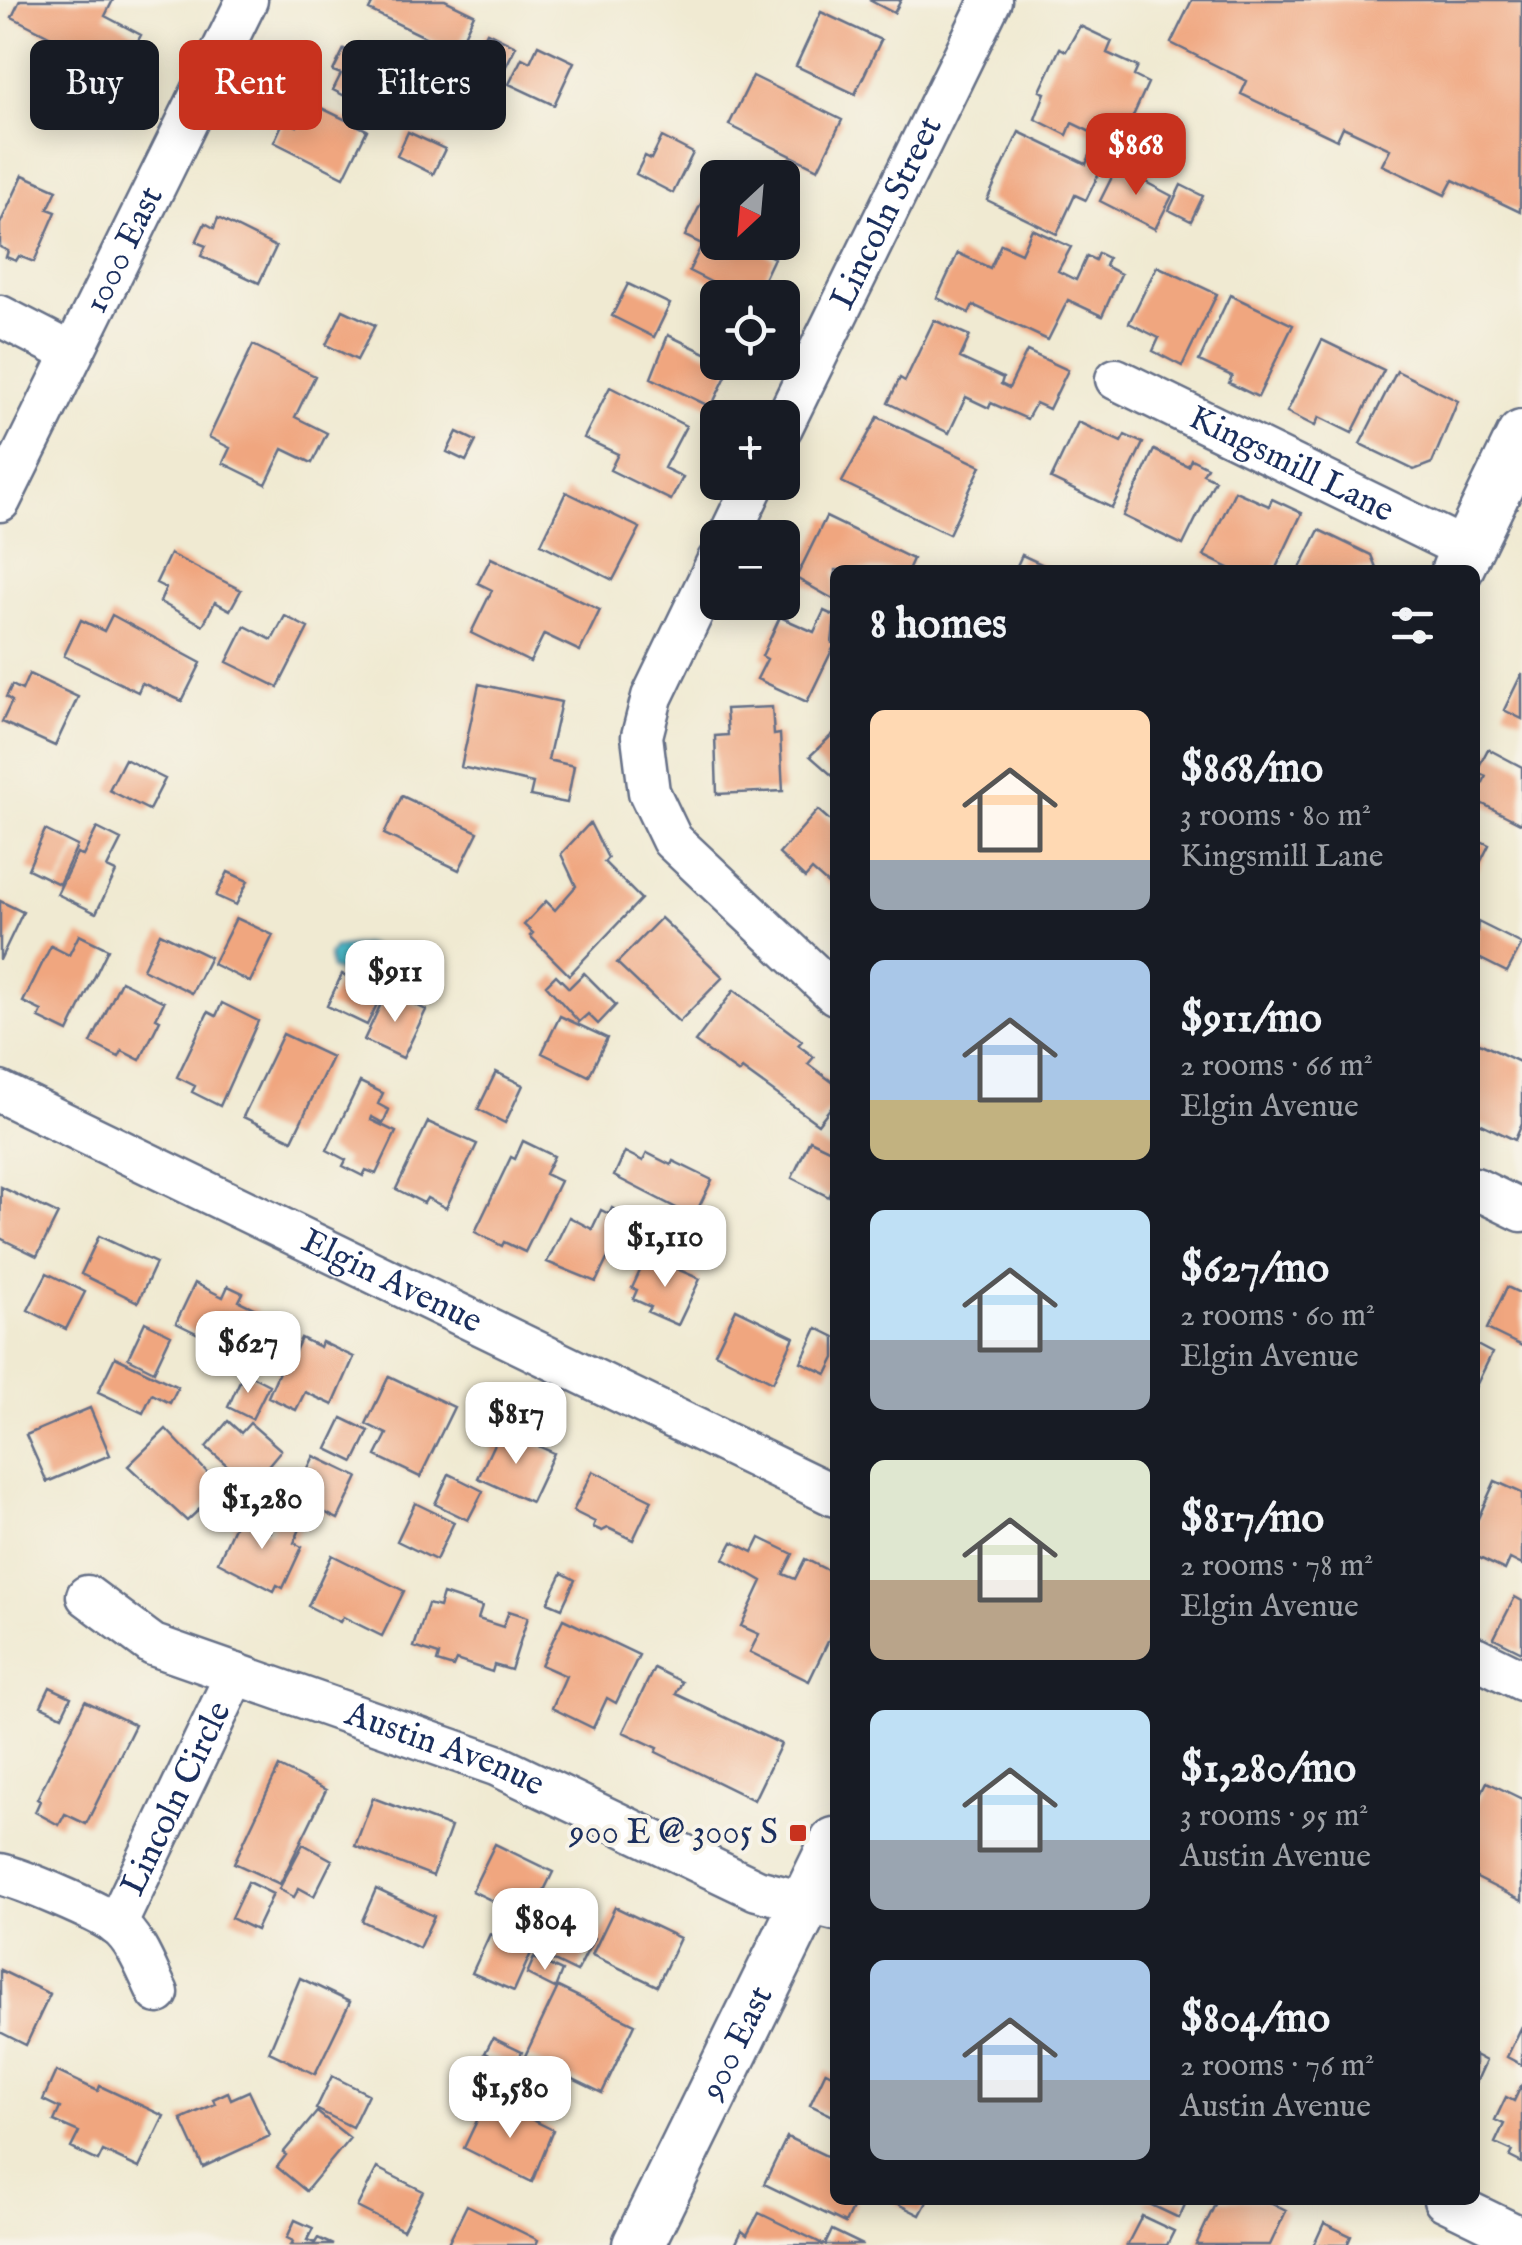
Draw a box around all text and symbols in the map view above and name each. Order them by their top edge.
chip: Buy [30,40,159,130]
chip: Rent [179,40,322,130]
chip: Filters [342,40,506,130]
street label: Lincoln Street [820,109,953,317]
pin: $868 [1077,113,1195,198]
text: $868 [1108,125,1164,166]
north arrow [700,160,800,260]
map controls [700,160,800,620]
street label: 1000 East [74,179,174,321]
button: locate [700,280,800,380]
street label: Kingsmill Lane [1181,395,1401,533]
button: + [700,400,800,500]
button: − [700,520,800,620]
icon: filters [1385,598,1440,653]
text: 8 homes [870,599,1007,652]
text: $868/mo [1180,743,1323,796]
icon: home [950,750,1070,870]
text: 3 rooms · 80 m² [1180,796,1371,837]
text: Kingsmill Lane [1180,837,1383,878]
pin: $911 [336,940,454,1025]
text: $911 [367,952,423,993]
text: $911/mo [1180,993,1322,1046]
icon: home [950,1000,1070,1120]
text: 2 rooms · 66 m² [1180,1046,1373,1087]
text: Elgin Avenue [1180,1087,1359,1128]
pin: $1,110 [584,1205,746,1290]
text: $1,110 [626,1217,704,1258]
street label: Elgin Avenue [294,1219,489,1344]
text: $627/mo [1180,1243,1329,1296]
icon: home [950,1250,1070,1370]
text: 2 rooms · 60 m² [1180,1296,1375,1337]
pin: $627 [189,1311,307,1396]
text: $627 [218,1323,278,1364]
text: Elgin Avenue [1180,1337,1359,1378]
pin: $817 [457,1382,575,1467]
text: $817 [487,1394,545,1435]
pin: $1,280 [181,1467,343,1552]
text: $1,280 [221,1479,303,1520]
text: $817/mo [1180,1493,1324,1546]
icon: home [950,1500,1070,1620]
text: 2 rooms · 78 m² [1180,1546,1373,1587]
text: Elgin Avenue [1180,1587,1359,1628]
street label: Austin Avenue [338,1691,552,1807]
street label: Lincoln Circle [111,1694,242,1903]
text: $1,280/mo [1180,1743,1356,1796]
icon: home [950,1750,1070,1870]
text: 3 rooms · 95 m² [1180,1796,1368,1837]
place label: 900 E @ 3005 S [568,1811,778,1856]
marker: 900 E @ 3005 S [787,1822,809,1844]
text: Austin Avenue [1180,1837,1371,1878]
pin: $804 [486,1888,604,1973]
text: $804 [514,1900,576,1941]
street label: 900 East [690,1979,784,2108]
text: $804/mo [1180,1993,1330,2046]
icon: home [950,2000,1070,2120]
text: 2 rooms · 76 m² [1180,2046,1374,2087]
pin: $1,580 [429,2056,591,2141]
text: $1,580 [471,2068,549,2109]
text: Austin Avenue [1180,2087,1371,2128]

